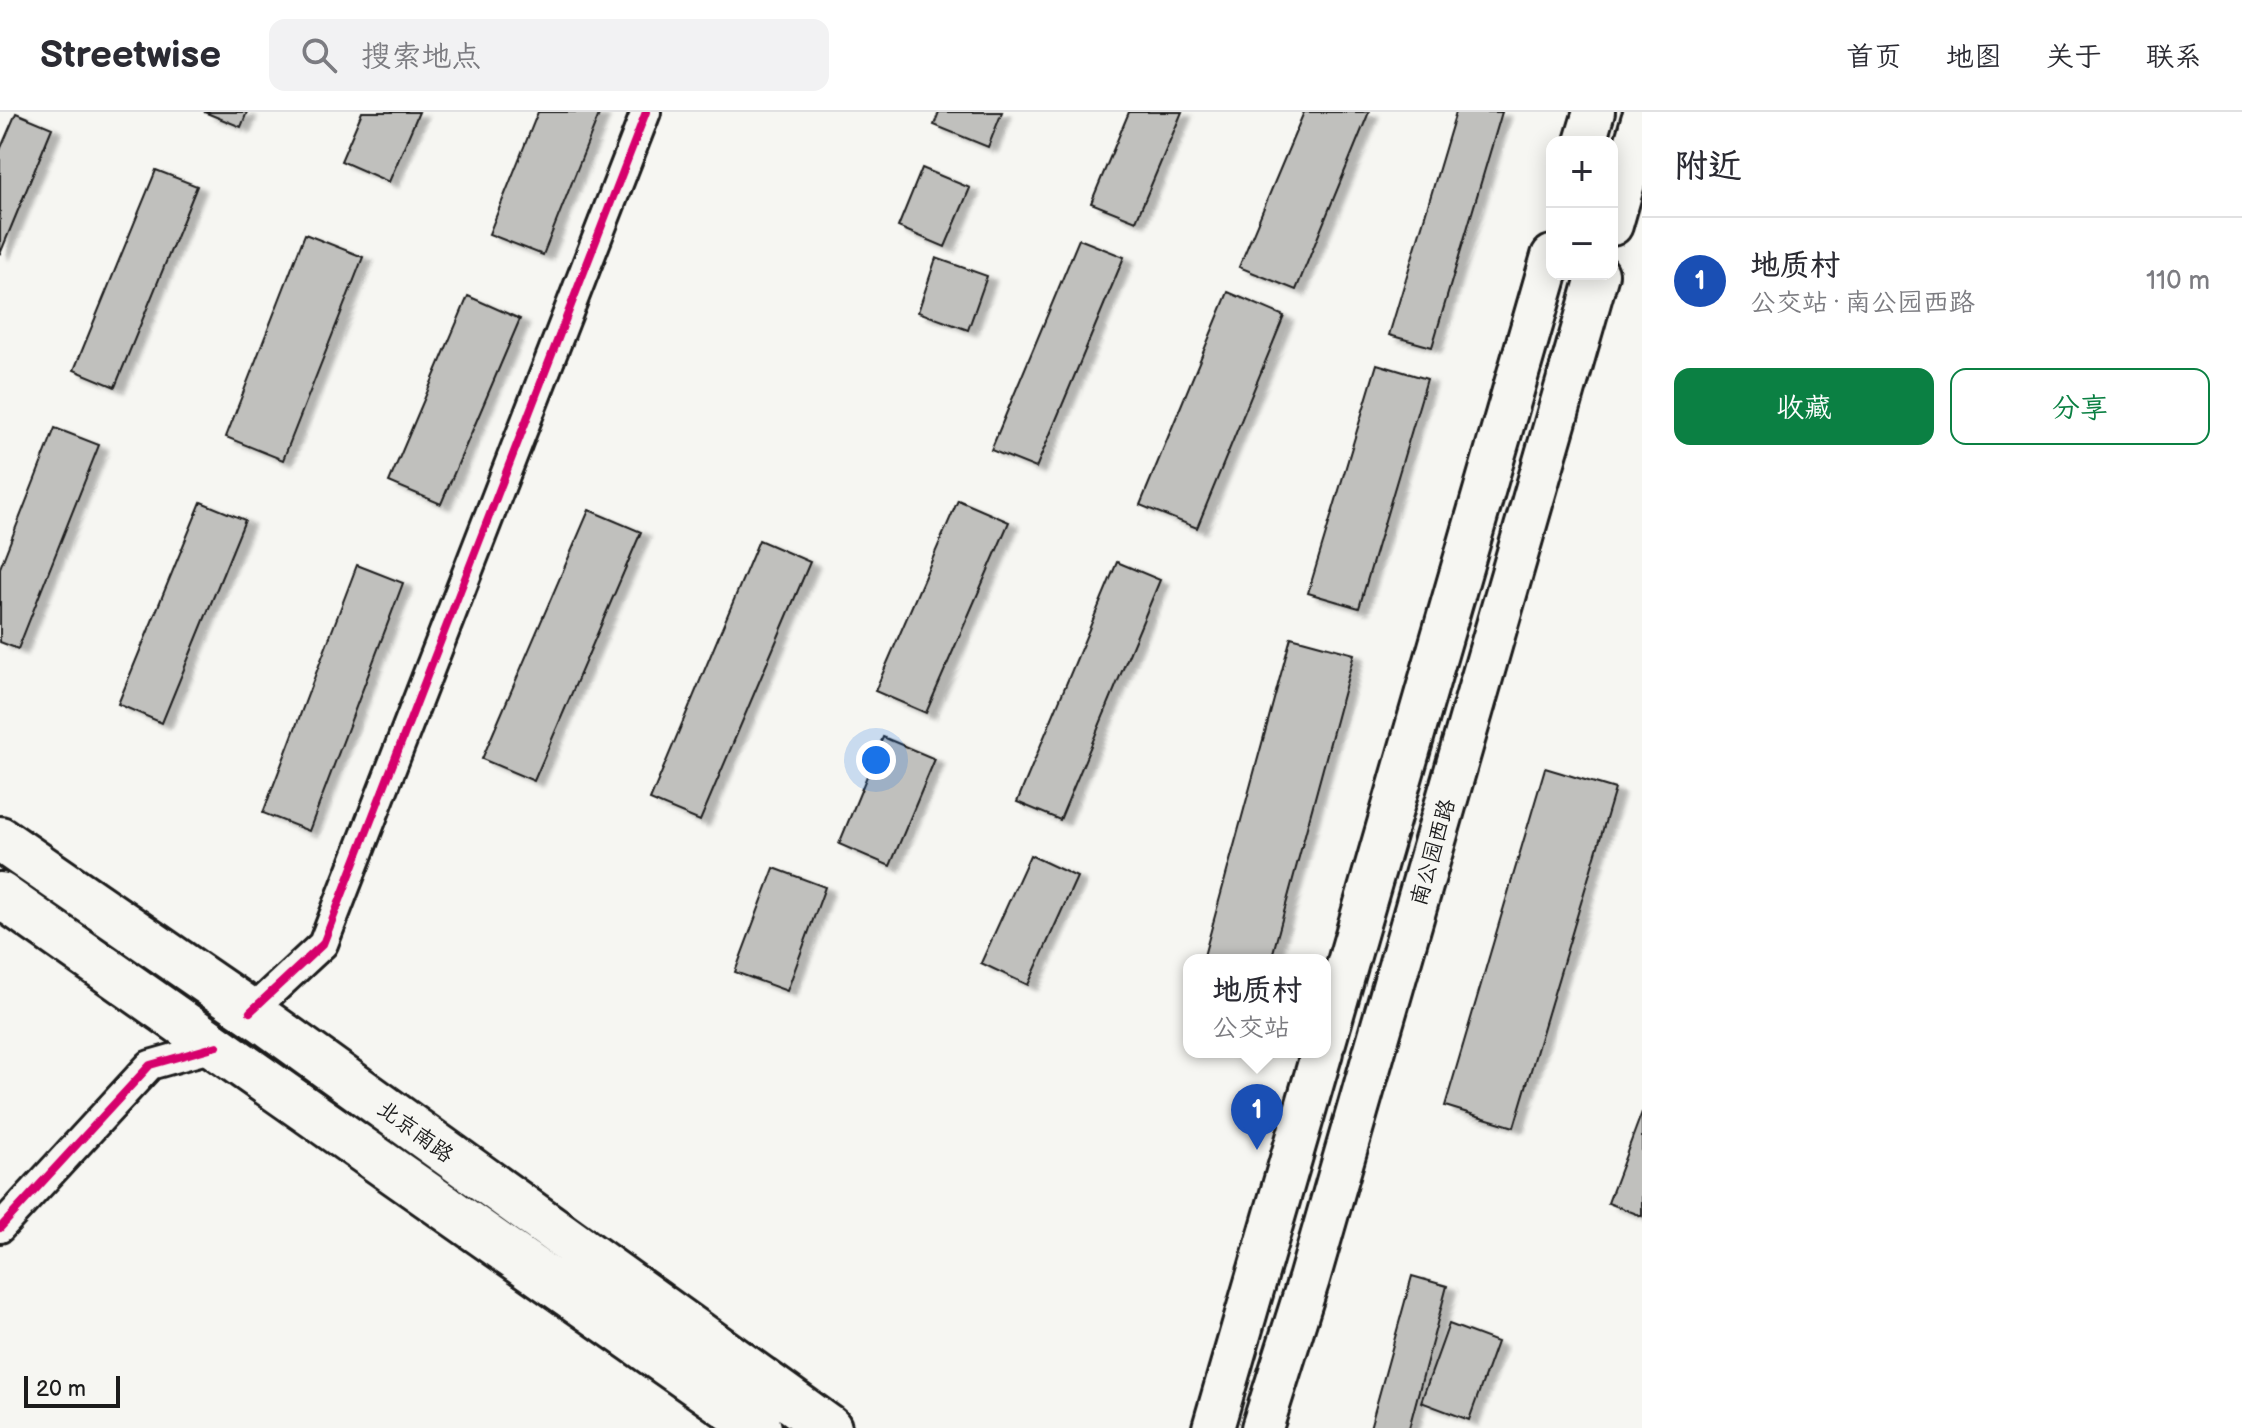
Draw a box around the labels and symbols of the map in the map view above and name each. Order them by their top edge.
your location [856,740,896,780]
street label: 南公园西路 [1405,796,1462,909]
pin: 1 [1231,1084,1283,1150]
street label: 北京南路 [372,1095,459,1169]
scale bar [24,1372,120,1408]

